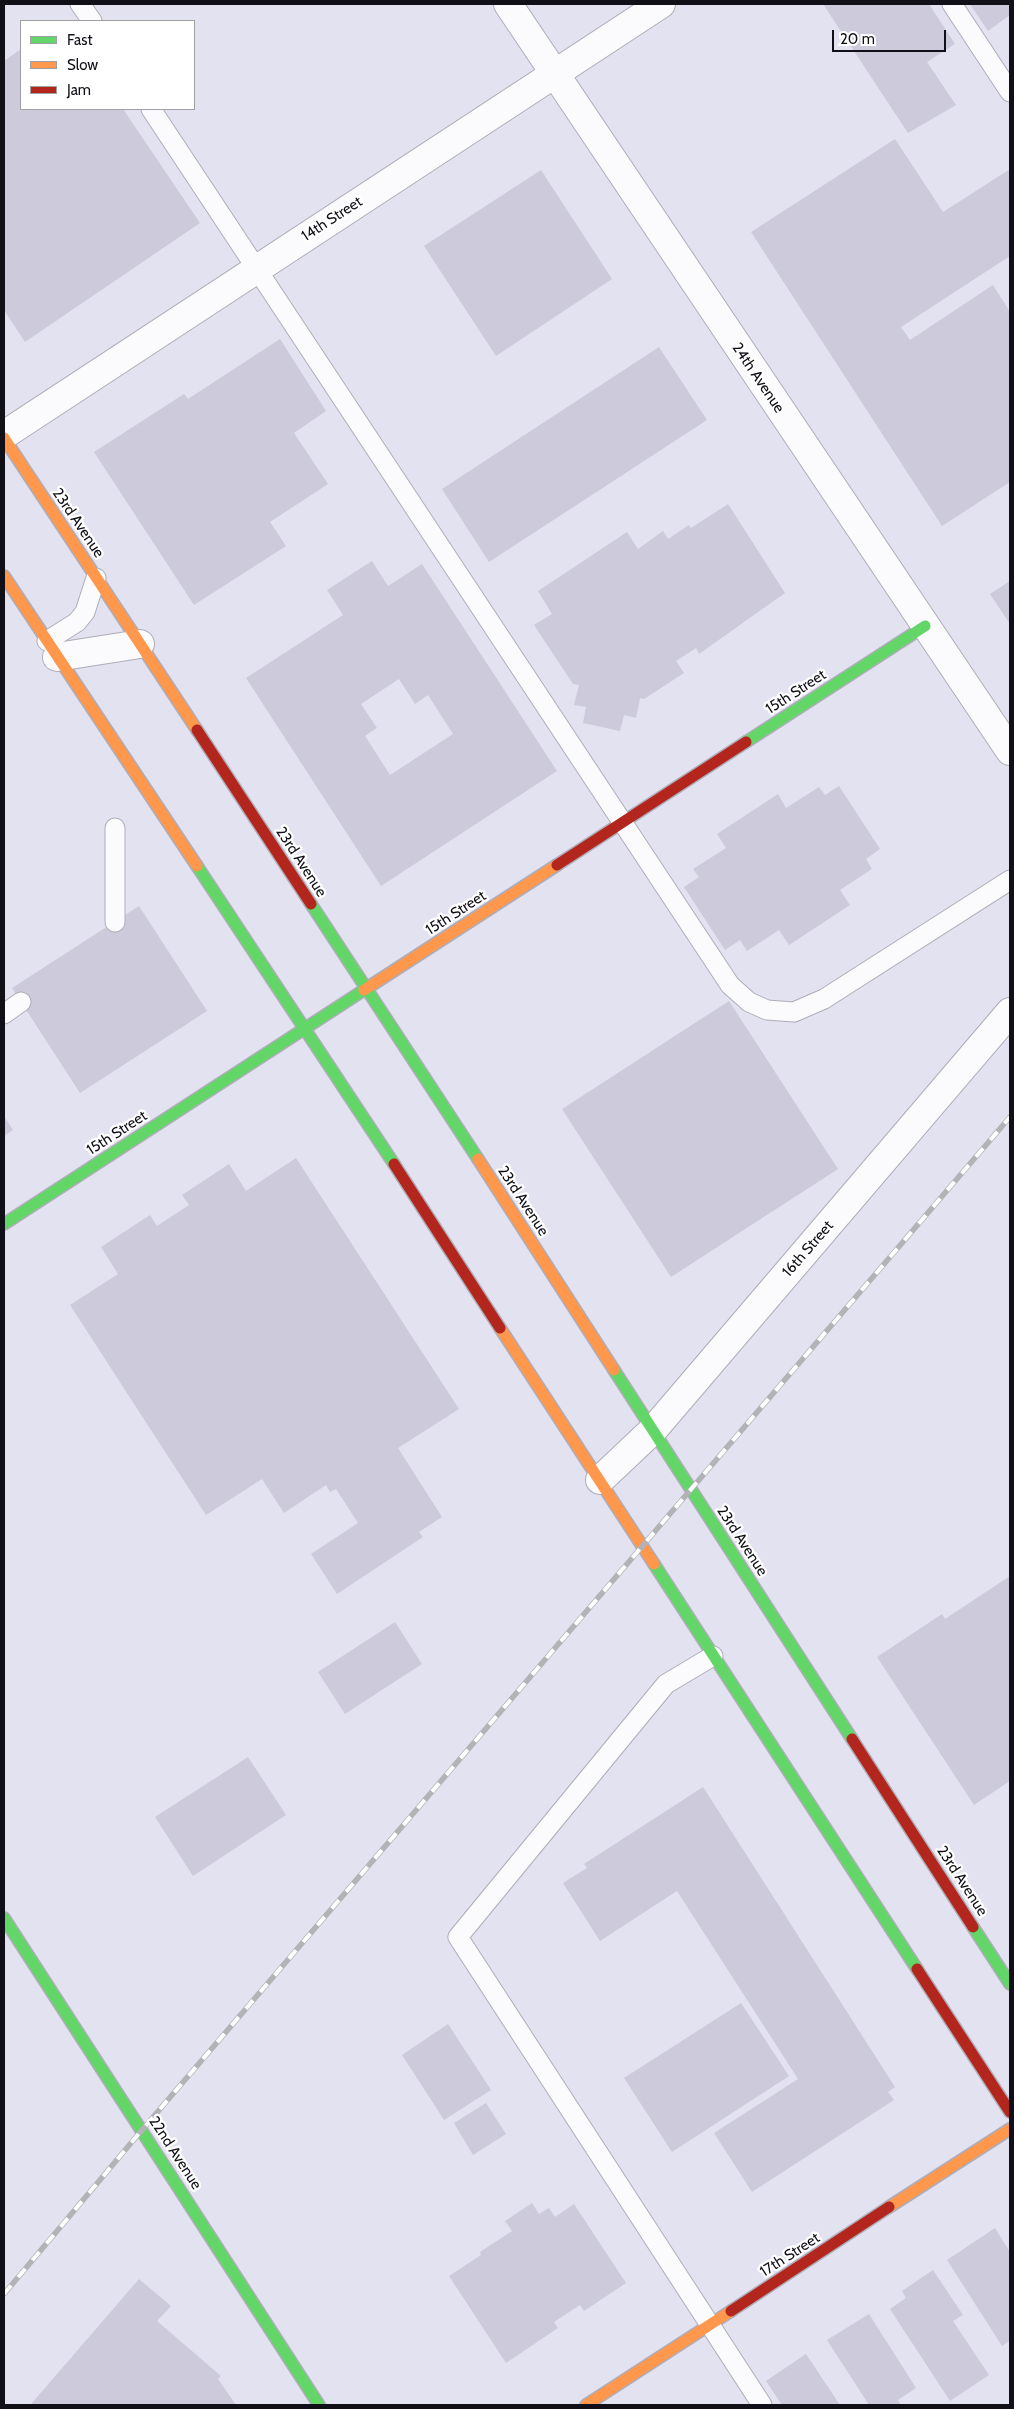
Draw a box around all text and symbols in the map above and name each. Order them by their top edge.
legend [20,20,195,110]
scale bar [834,20,948,52]
text: 20 m [840,30,875,48]
text: Fast [67,31,92,49]
text: Slow [67,56,98,74]
text: Jam [67,81,91,99]
street label: 14th Street [298,193,366,245]
street label: 24th Avenue [728,340,788,416]
street label: 23rd Avenue [48,485,108,561]
street label: 15th Street [763,666,829,718]
street label: 23rd Avenue [272,824,330,900]
street label: 15th Street [423,887,489,939]
street label: 15th Street [84,1107,150,1159]
street label: 23rd Avenue [494,1163,552,1239]
street label: 16th Street [779,1217,837,1281]
street label: 23rd Avenue [713,1503,771,1579]
street label: 23rd Avenue [933,1843,991,1919]
street label: 22nd Avenue [145,2113,205,2193]
street label: 17th Street [757,2229,823,2281]

